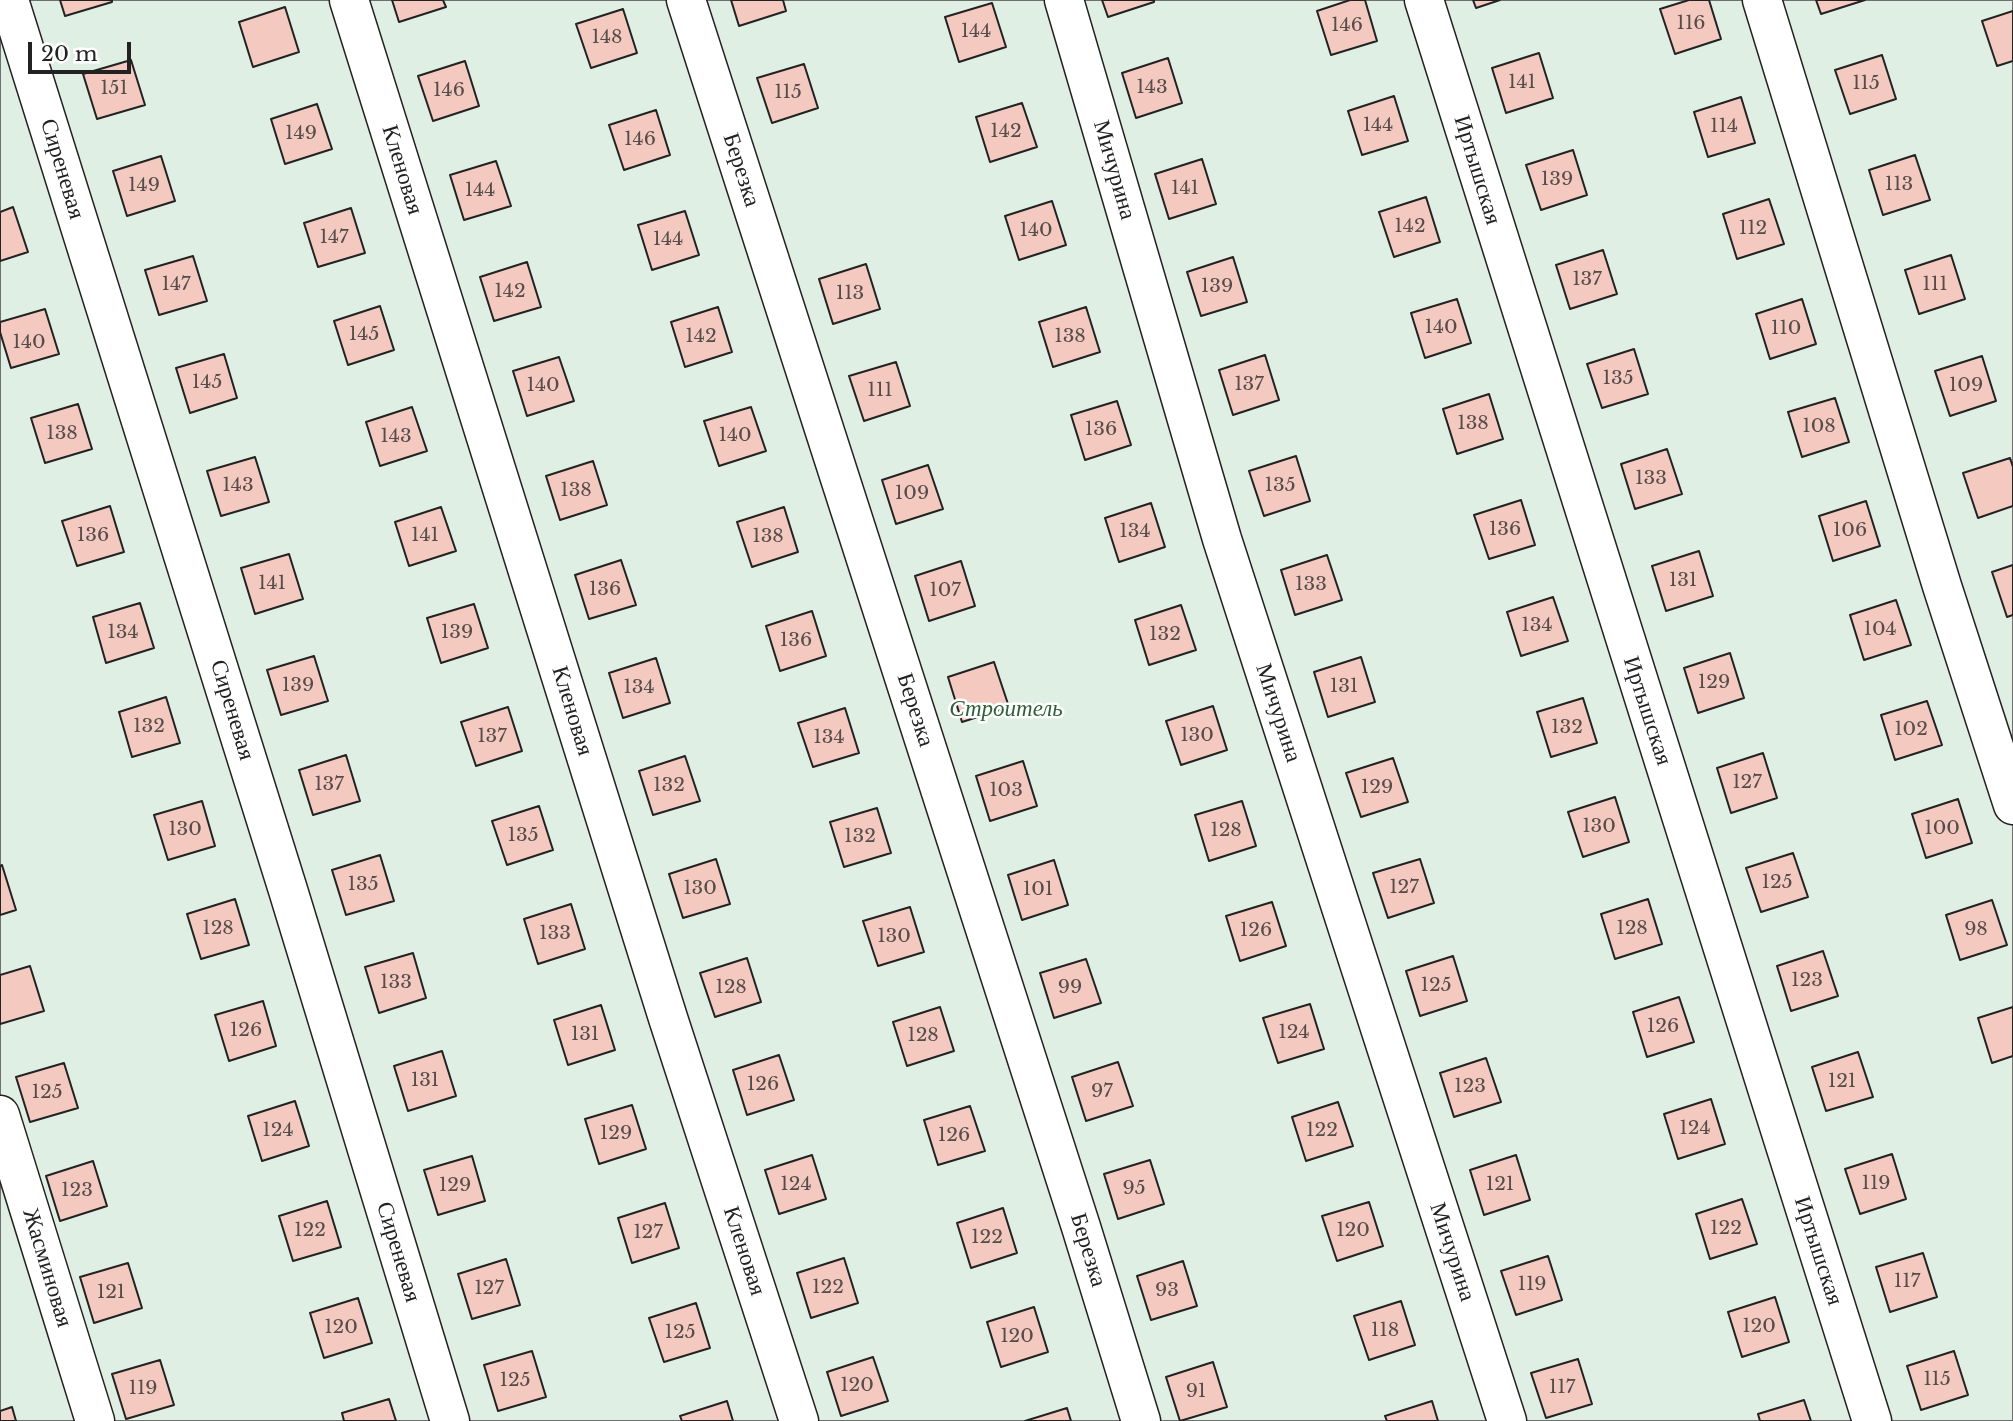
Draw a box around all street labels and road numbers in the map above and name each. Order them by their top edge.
street label: Иртышская [1447,112,1507,228]
street label: Сиреневая [34,116,90,222]
street label: Мичурина [1087,117,1141,223]
street label: Кленовая [375,122,429,218]
street label: Березка [716,130,766,210]
street label: Иртышская [1616,653,1678,769]
street label: Сиреневая [204,657,260,763]
street label: Мичурина [1249,660,1307,766]
street label: Кленовая [545,663,599,759]
street label: Березка [890,670,940,750]
street label: Иртышская [1787,1193,1849,1309]
street label: Сиреневая [370,1199,426,1305]
street label: Мичурина [1423,1199,1481,1305]
street label: Кленовая [717,1203,771,1299]
street label: Жасминовая [16,1205,78,1331]
street label: Березка [1064,1210,1112,1290]

